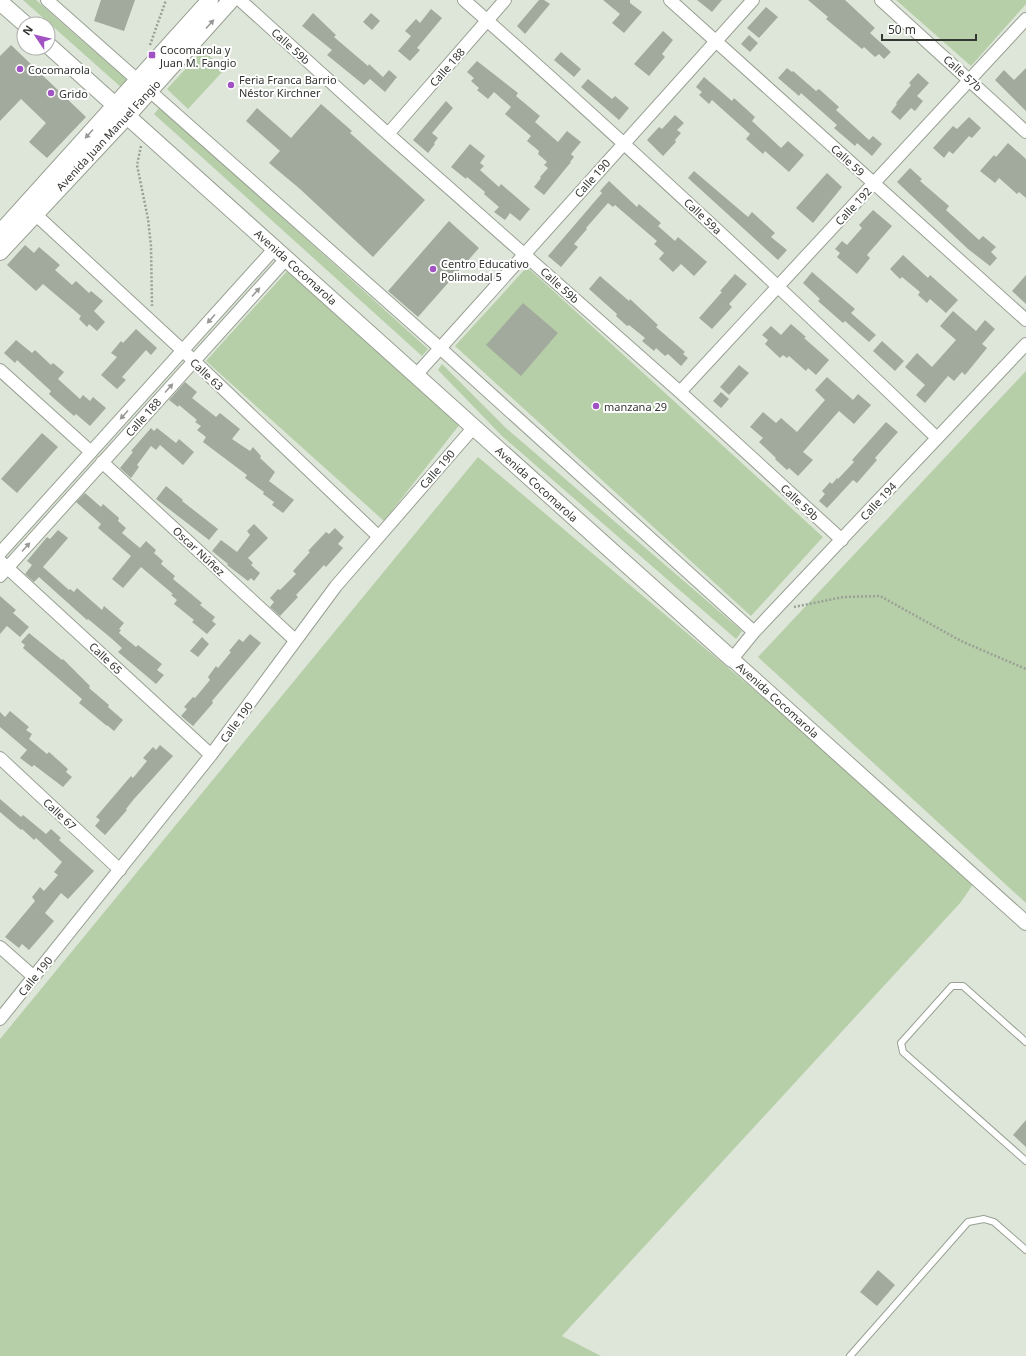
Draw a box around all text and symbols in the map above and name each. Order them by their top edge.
north arrow [16,16,56,56]
scale bar [882,16,976,42]
one-way arrow [205,19,214,29]
text: 50 m [888,21,916,38]
text: N [19,22,36,38]
street label: Calle 59b [268,25,314,68]
place label: Cocomarola y Juan M. Fangio [159,42,237,70]
street label: Calle 188 [426,44,468,90]
marker: Cocomarola y Juan M. Fangio [147,50,157,60]
street label: Calle 57b [940,52,986,95]
place label: Cocomarola [28,62,90,77]
marker: Cocomarola [15,64,25,74]
place label: Feria Franca Barrio Néstor Kirchner [239,72,337,100]
street label: Avenida Juan Manuel Fangio [53,76,164,194]
marker: Feria Franca Barrio Néstor Kirchner [226,80,236,90]
place label: Grido [59,86,88,101]
marker: Grido [46,88,56,98]
one-way arrow [84,129,94,139]
street label: Calle 59 [828,141,868,179]
street label: Calle 190 [571,156,613,200]
street label: Calle 192 [832,184,874,228]
street label: Calle 59a [681,195,725,237]
street label: Avenida Cocomarola [252,226,340,308]
place label: Centro Educativo Polimodal 5 [441,256,529,284]
marker: Centro Educativo Polimodal 5 [428,264,438,274]
street label: Calle 59b [537,264,583,307]
one-way arrow [252,287,261,297]
one-way arrow [207,314,216,324]
street label: Calle 63 [187,355,227,393]
one-way arrow [165,383,174,394]
street label: Calle 188 [122,395,164,439]
place label: manzana 29 [604,399,667,414]
marker: manzana 29 [591,401,601,411]
one-way arrow [119,410,129,420]
street label: Avenida Cocomarola [493,443,581,525]
street label: Calle 190 [416,446,458,492]
street label: Calle 194 [857,478,900,523]
street label: Calle 59b [778,480,823,524]
street label: Oscar Núñez [170,523,228,579]
one-way arrow [21,542,31,552]
street label: Calle 65 [86,639,126,677]
street label: Avenida Cocomarola [734,659,822,741]
street label: Calle 190 [216,699,256,745]
street label: Calle 67 [40,795,80,833]
street label: Calle 190 [14,953,56,999]

